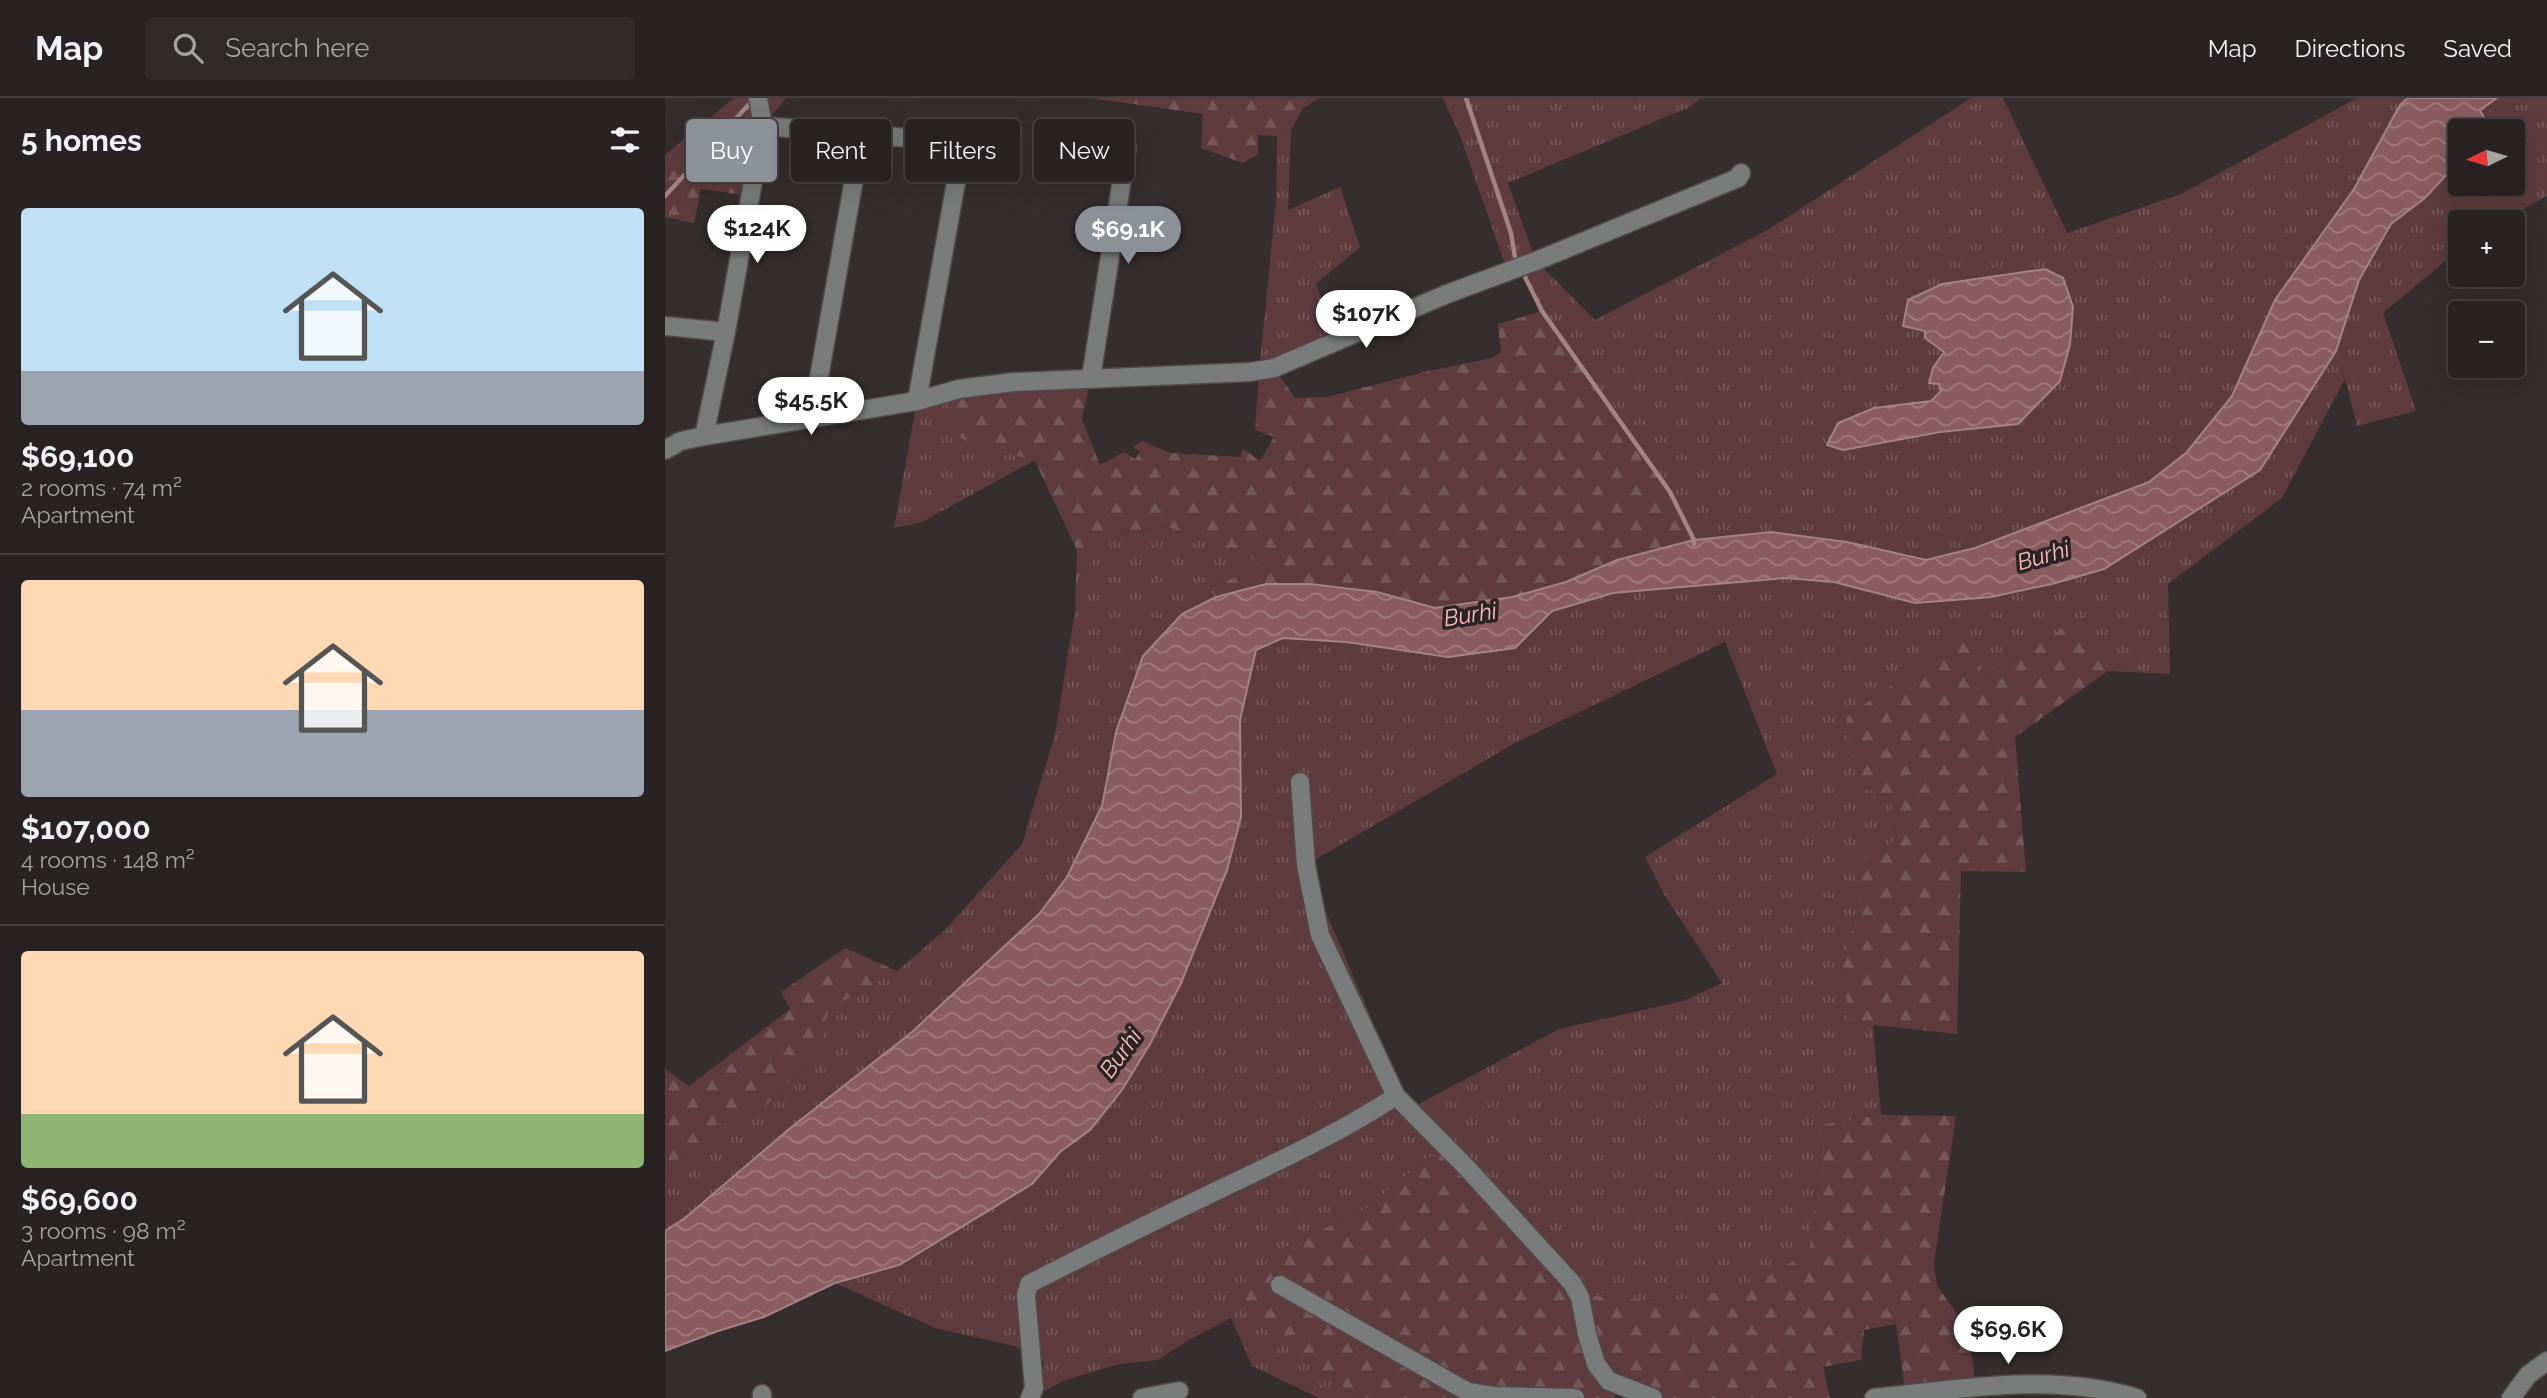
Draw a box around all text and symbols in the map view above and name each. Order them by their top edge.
search box [145,17,635,80]
text: Map [35,29,103,68]
icon: search [169,29,207,67]
text: Search here [225,33,370,63]
text: Map [2208,34,2257,63]
text: Directions [2295,34,2405,63]
text: Saved [2443,34,2512,63]
chip: Buy [686,119,777,182]
chip: Rent [791,119,891,182]
chip: Filters [905,119,1020,182]
chip: New [1034,119,1134,182]
north arrow [2448,119,2525,196]
map controls [2448,119,2525,378]
icon: filters [606,121,644,159]
text: 5 homes [21,123,142,158]
pin: $124K [708,206,806,265]
pin: $69.1K [1071,206,1185,266]
button: + [2448,210,2525,287]
text: $124K [723,214,791,241]
text: $69.1K [1091,215,1165,242]
icon: home [270,253,396,379]
pin: $107K [1317,290,1415,350]
text: $107K [1332,299,1400,326]
button: − [2448,301,2525,378]
pin: $45.5K [754,378,868,437]
text: $45.5K [774,386,848,413]
text: $69,100 [21,439,135,474]
text: 2 rooms · 74 m² [21,474,182,501]
text: Apartment [21,501,135,528]
water label: Burhi [2014,534,2073,575]
water label: Burhi [1442,596,1500,632]
icon: home [270,625,396,751]
text: $107,000 [21,811,151,846]
text: 4 rooms · 148 m² [21,846,195,873]
text: House [21,873,90,900]
icon: home [270,996,396,1122]
water label: Burhi [1093,1023,1147,1083]
text: $69,600 [21,1182,138,1217]
text: 3 rooms · 98 m² [21,1217,186,1244]
text: Apartment [21,1244,135,1271]
pin: $69.6K [1951,1306,2065,1366]
text: $69.6K [1970,1315,2046,1342]

